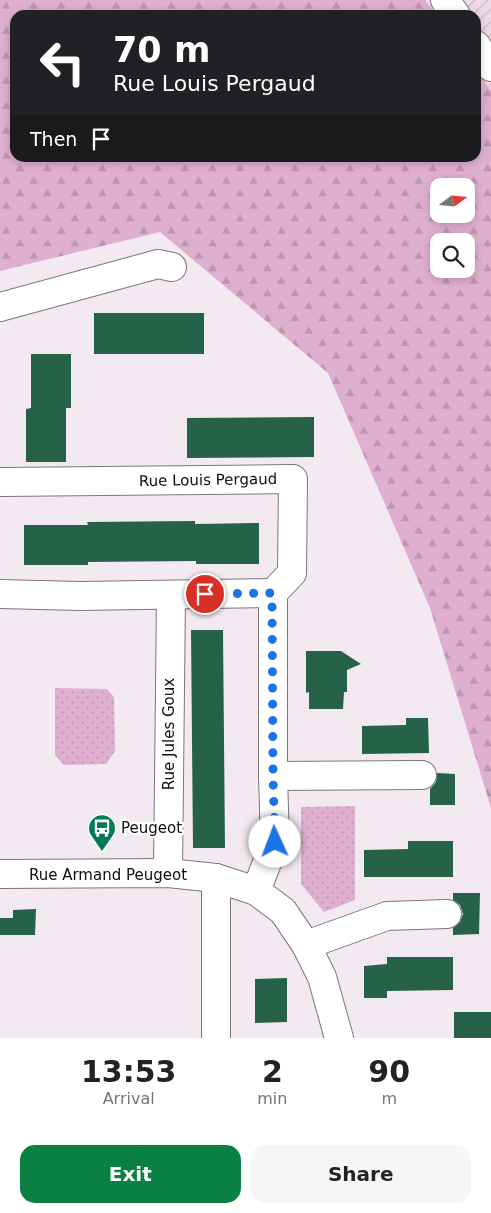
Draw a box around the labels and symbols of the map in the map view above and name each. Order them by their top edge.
north arrow [430,178,475,222]
street label: Rue Louis Pergaud [139,470,277,490]
pin [184,573,226,615]
street label: Rue Jules Goux [160,678,178,790]
bus stop icon: Peugeot [87,813,117,852]
position arrow [248,815,300,867]
place label: Peugeot [121,819,182,837]
street label: Rue Armand Peugeot [29,866,187,884]

